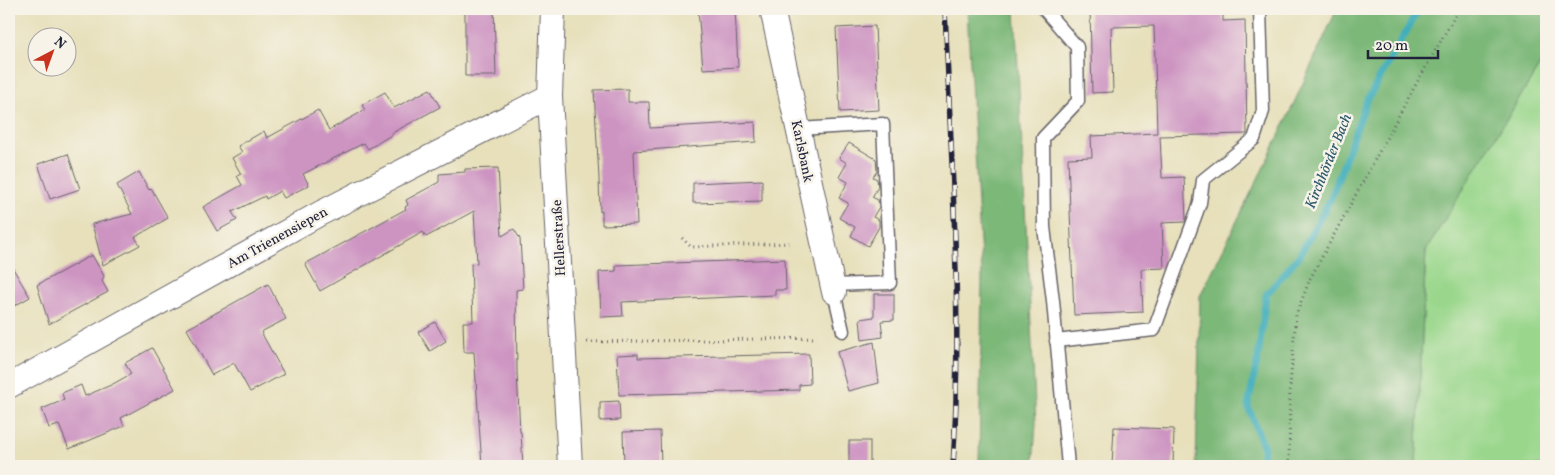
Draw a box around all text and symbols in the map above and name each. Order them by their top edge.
north arrow [28,28,78,78]
scale bar [1368,28,1438,60]
text: N [49,33,70,54]
text: 20 m [1375,36,1408,57]
water label: Kirchhörder Bach [1301,111,1358,212]
street label: Karlsbank [786,118,817,185]
street label: Hellerstraße [548,199,571,277]
street label: Am Trienensiepen [224,203,331,274]

